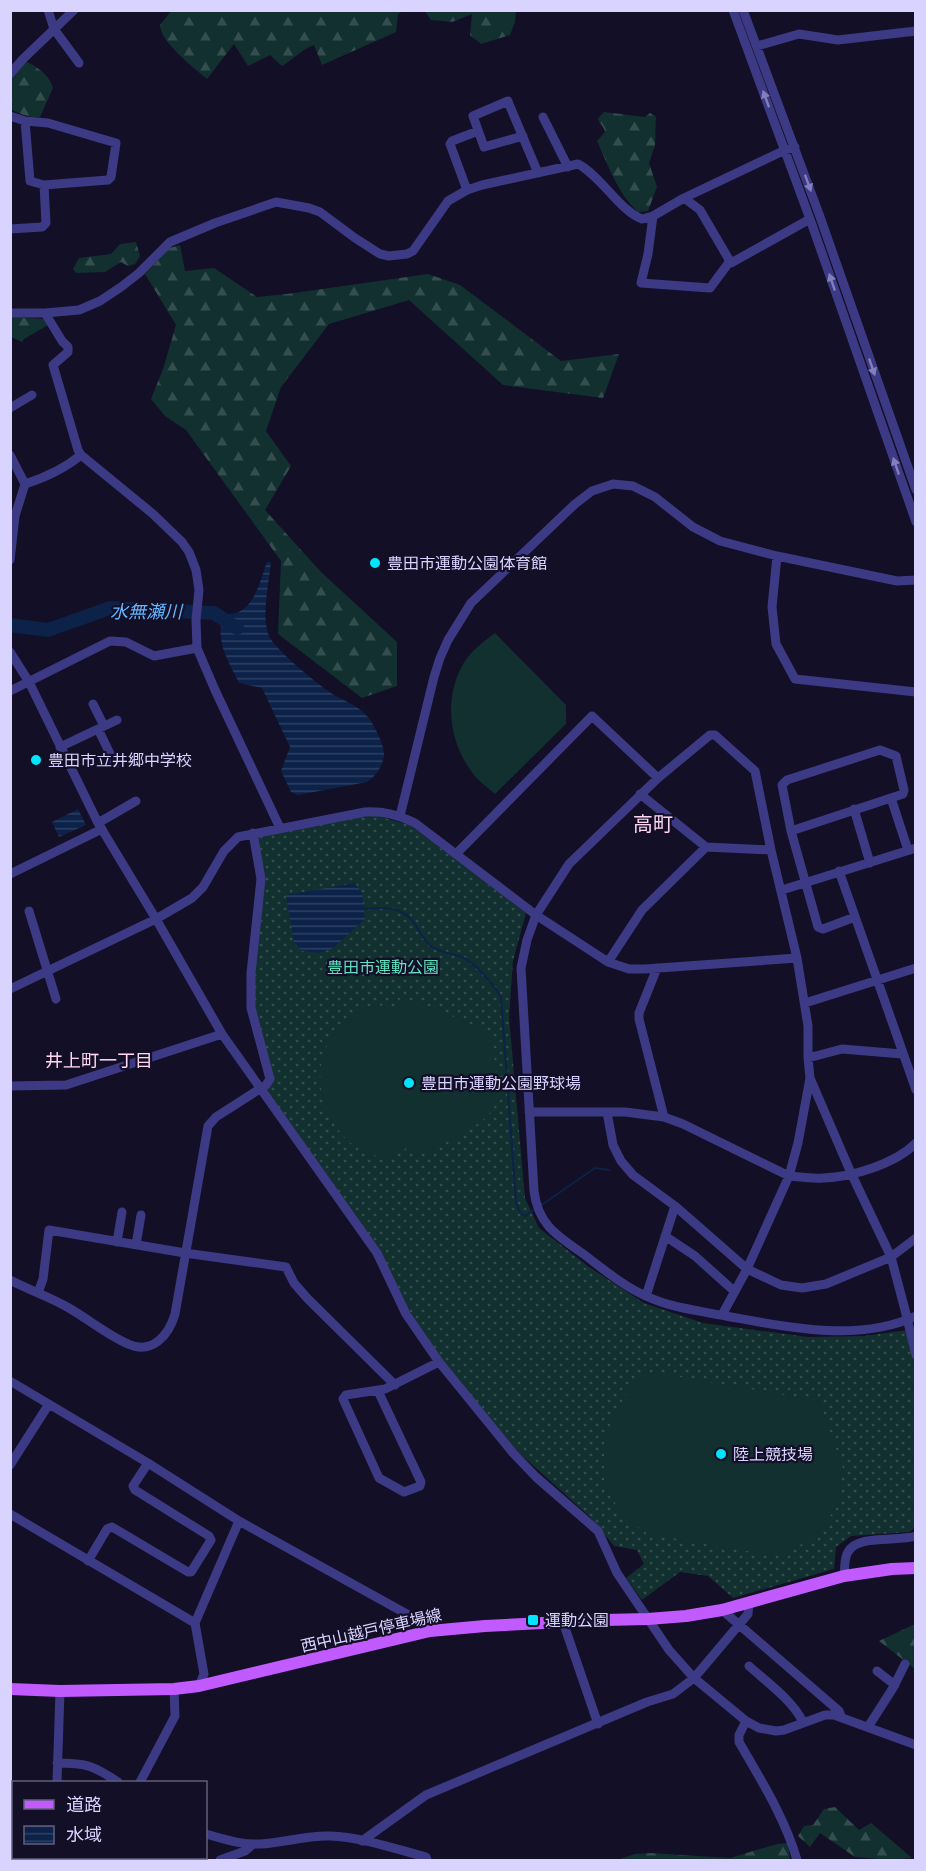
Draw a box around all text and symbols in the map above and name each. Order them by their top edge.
one-way arrow [761,90,771,108]
one-way arrow [804,174,813,192]
one-way arrow [827,273,836,291]
one-way arrow [868,358,878,376]
one-way arrow [891,457,901,475]
place label: 豊田市運動公園体育館 [387,555,547,572]
marker: 豊田市運動公園体育館 [368,556,382,570]
water label: 水無瀬川 [110,602,184,622]
place label: 豊田市立井郷中学校 [48,752,192,769]
marker: 豊田市立井郷中学校 [29,753,43,767]
district label: 高町 [633,813,673,835]
park label: 豊田市運動公園 [327,959,439,976]
district label: 井上町一丁目 [45,1051,153,1071]
place label: 豊田市運動公園野球場 [421,1075,581,1092]
marker: 豊田市運動公園野球場 [402,1076,416,1090]
place label: 陸上競技場 [733,1446,813,1463]
marker: 陸上競技場 [714,1447,728,1461]
street label: 西中山越戸停車場線 [299,1606,443,1655]
place label: 運動公園 [545,1612,609,1629]
marker: 運動公園 [526,1613,540,1627]
legend [12,1781,207,1859]
text: 道路 [66,1795,102,1815]
text: 水域 [66,1825,102,1845]

